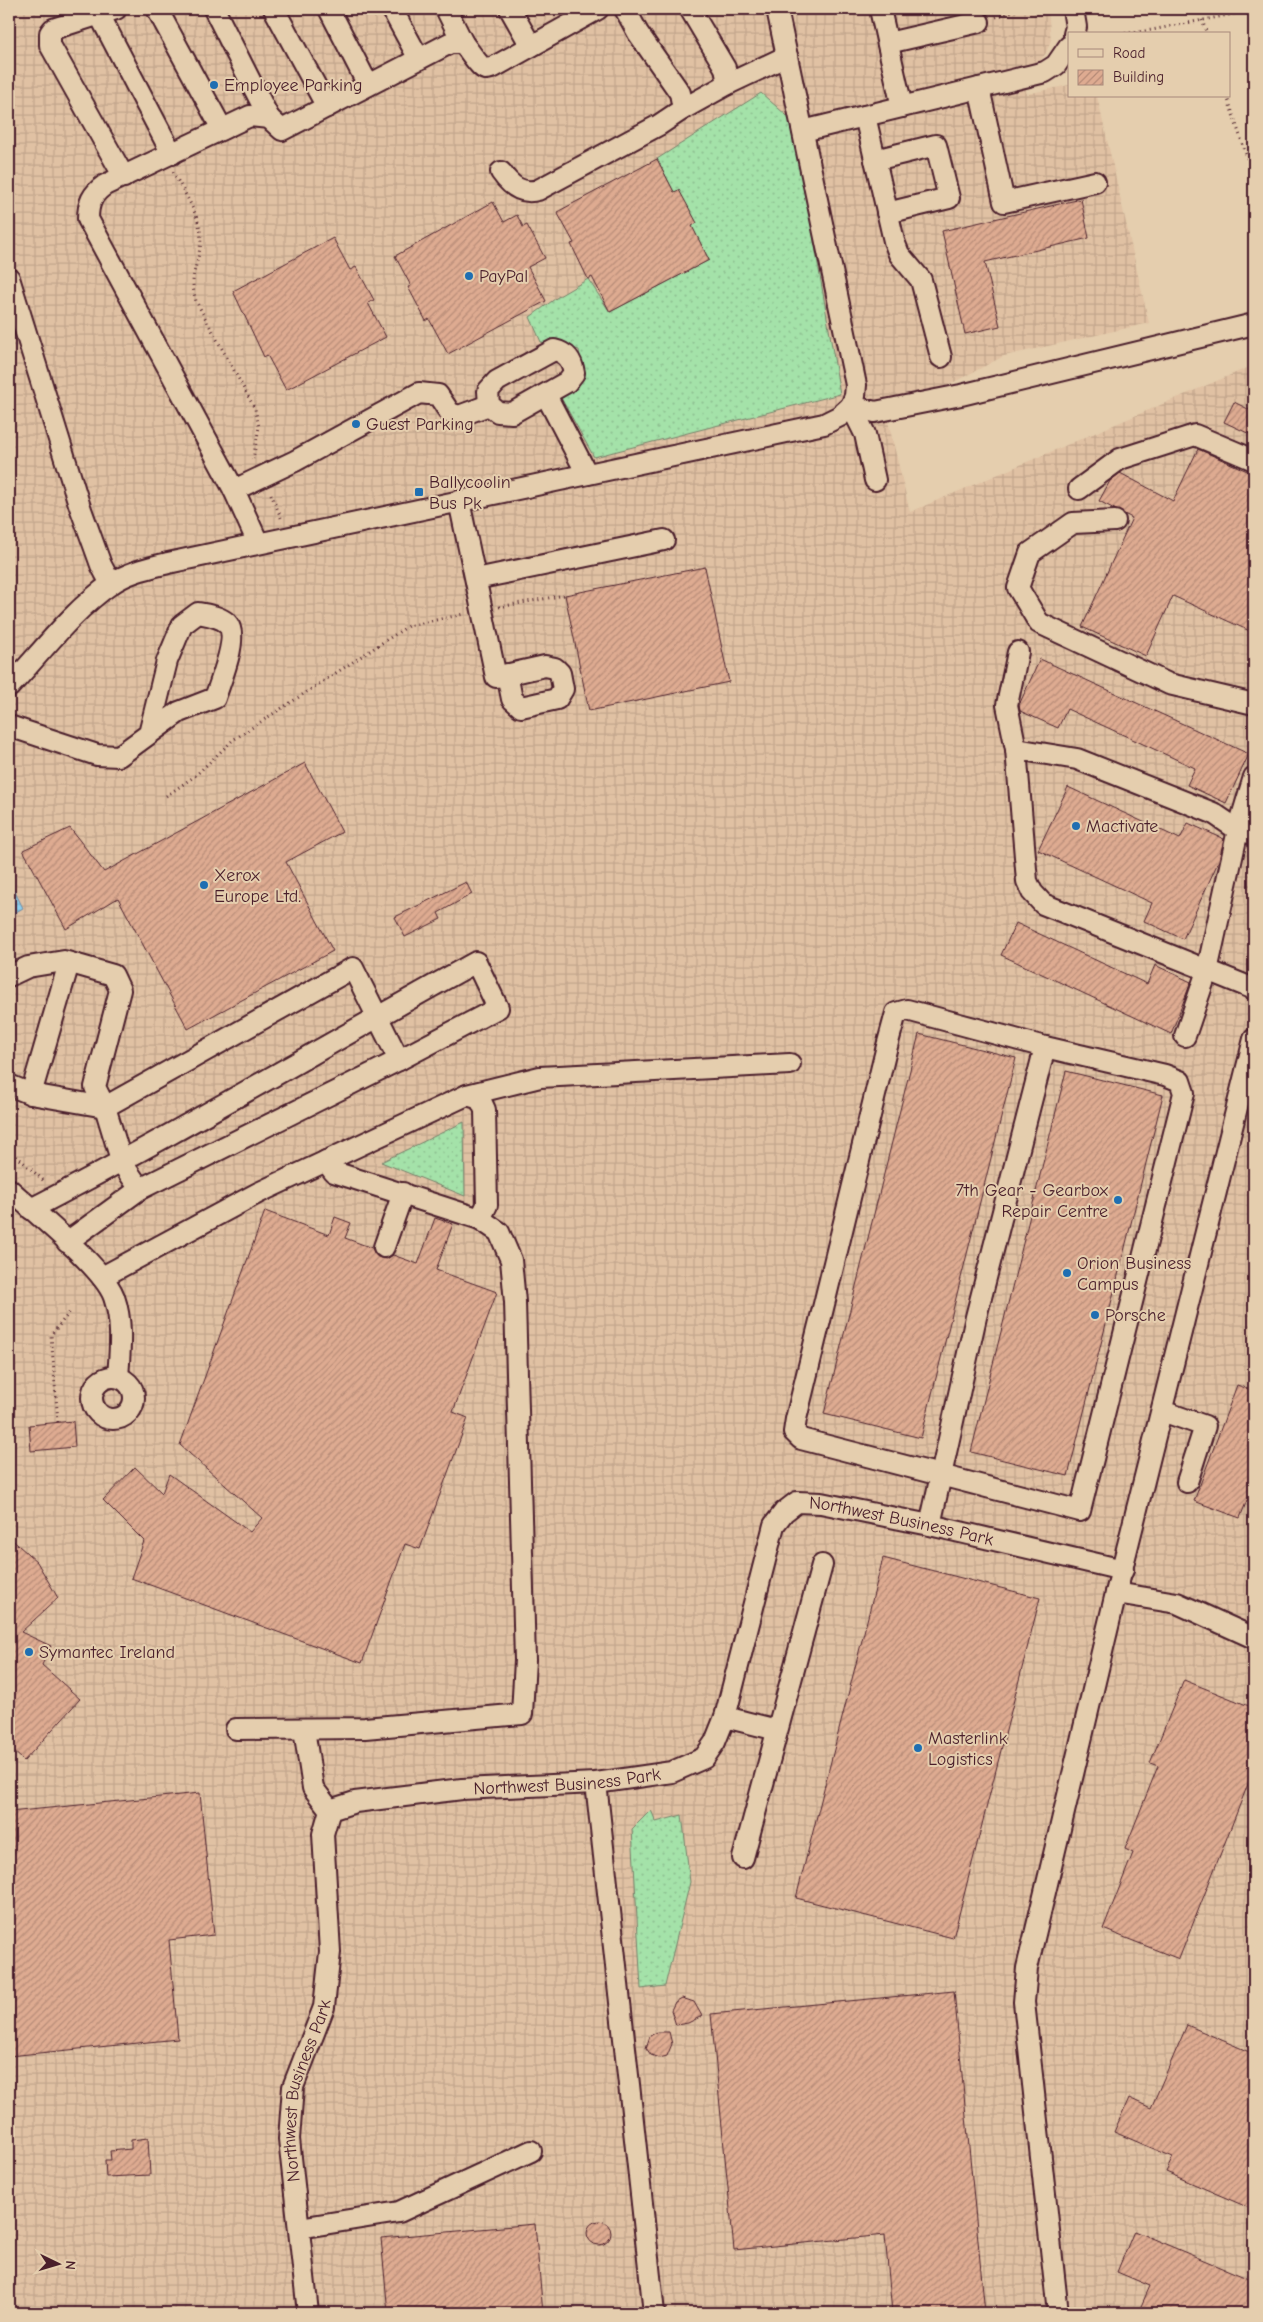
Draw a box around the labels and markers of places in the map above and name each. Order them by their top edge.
place label: Employee Parking [224,75,363,96]
marker: Employee Parking [208,79,220,91]
place label: PayPal [479,266,528,287]
marker: PayPal [463,270,475,282]
place label: Guest Parking [366,414,474,435]
marker: Guest Parking [350,418,362,430]
place label: Ballycoolin Bus Pk [429,472,511,514]
marker: Ballycoolin Bus Pk [413,486,425,498]
place label: Mactivate [1086,816,1158,837]
marker: Mactivate [1070,820,1082,832]
place label: Xerox Europe Ltd. [214,865,301,907]
marker: Xerox Europe Ltd. [198,879,210,891]
place label: 7th Gear - Gearbox Repair Centre [956,1180,1108,1222]
marker: 7th Gear - Gearbox Repair Centre [1112,1194,1124,1206]
place label: Orion Business Campus [1077,1253,1191,1295]
marker: Orion Business Campus [1061,1267,1073,1279]
place label: Porsche [1105,1305,1166,1326]
marker: Porsche [1089,1309,1101,1321]
place label: Symantec Ireland [39,1642,175,1663]
marker: Symantec Ireland [23,1646,35,1658]
place label: Masterlink Logistics [928,1728,1008,1770]
marker: Masterlink Logistics [912,1742,924,1754]

